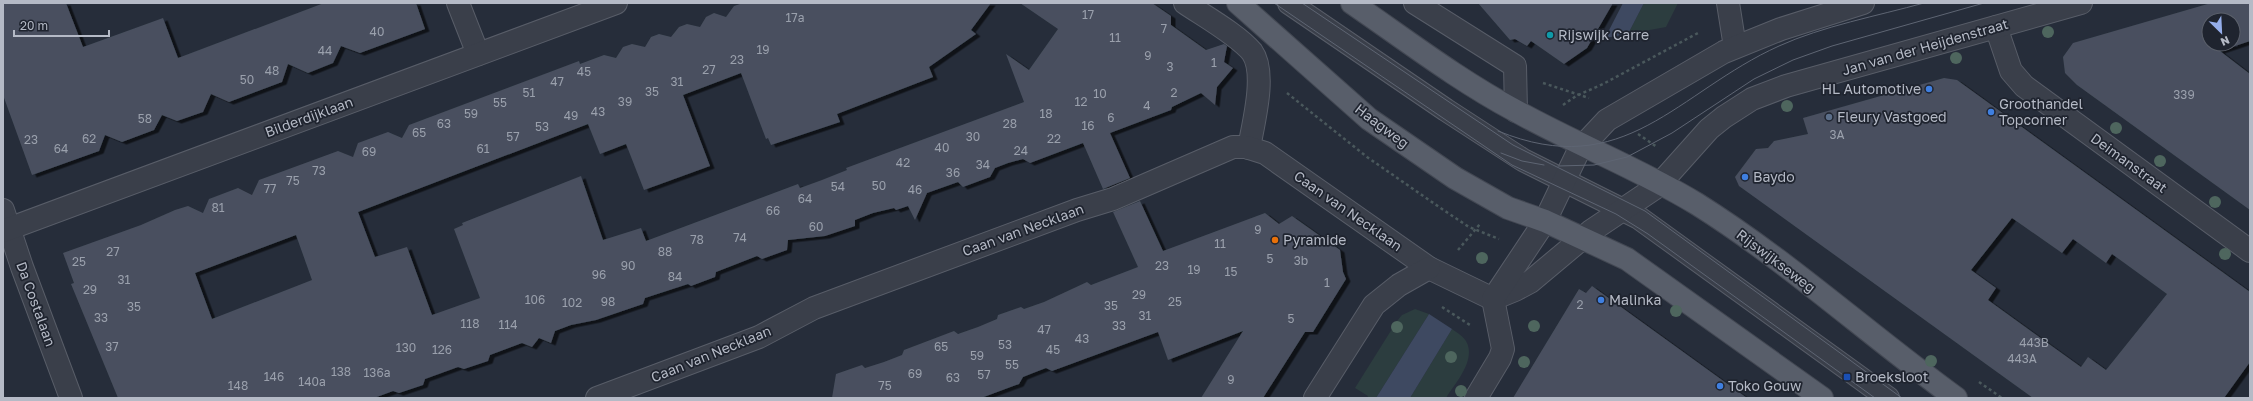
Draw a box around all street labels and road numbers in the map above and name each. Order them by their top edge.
street label: Jan van der Heijdenstraat [1840,15,2010,78]
street label: Bilderdijklaan [262,93,355,140]
street label: Haagweg [1352,100,1413,151]
street label: Deimanstraat [2088,129,2171,196]
street label: Caan van Necklaan [1291,167,1406,254]
street label: Caan van Necklaan [960,200,1086,259]
street label: Rijswijkseweg [1733,225,1819,296]
street label: Da Costalaan [13,259,60,349]
street label: Caan van Necklaan [648,322,773,385]

